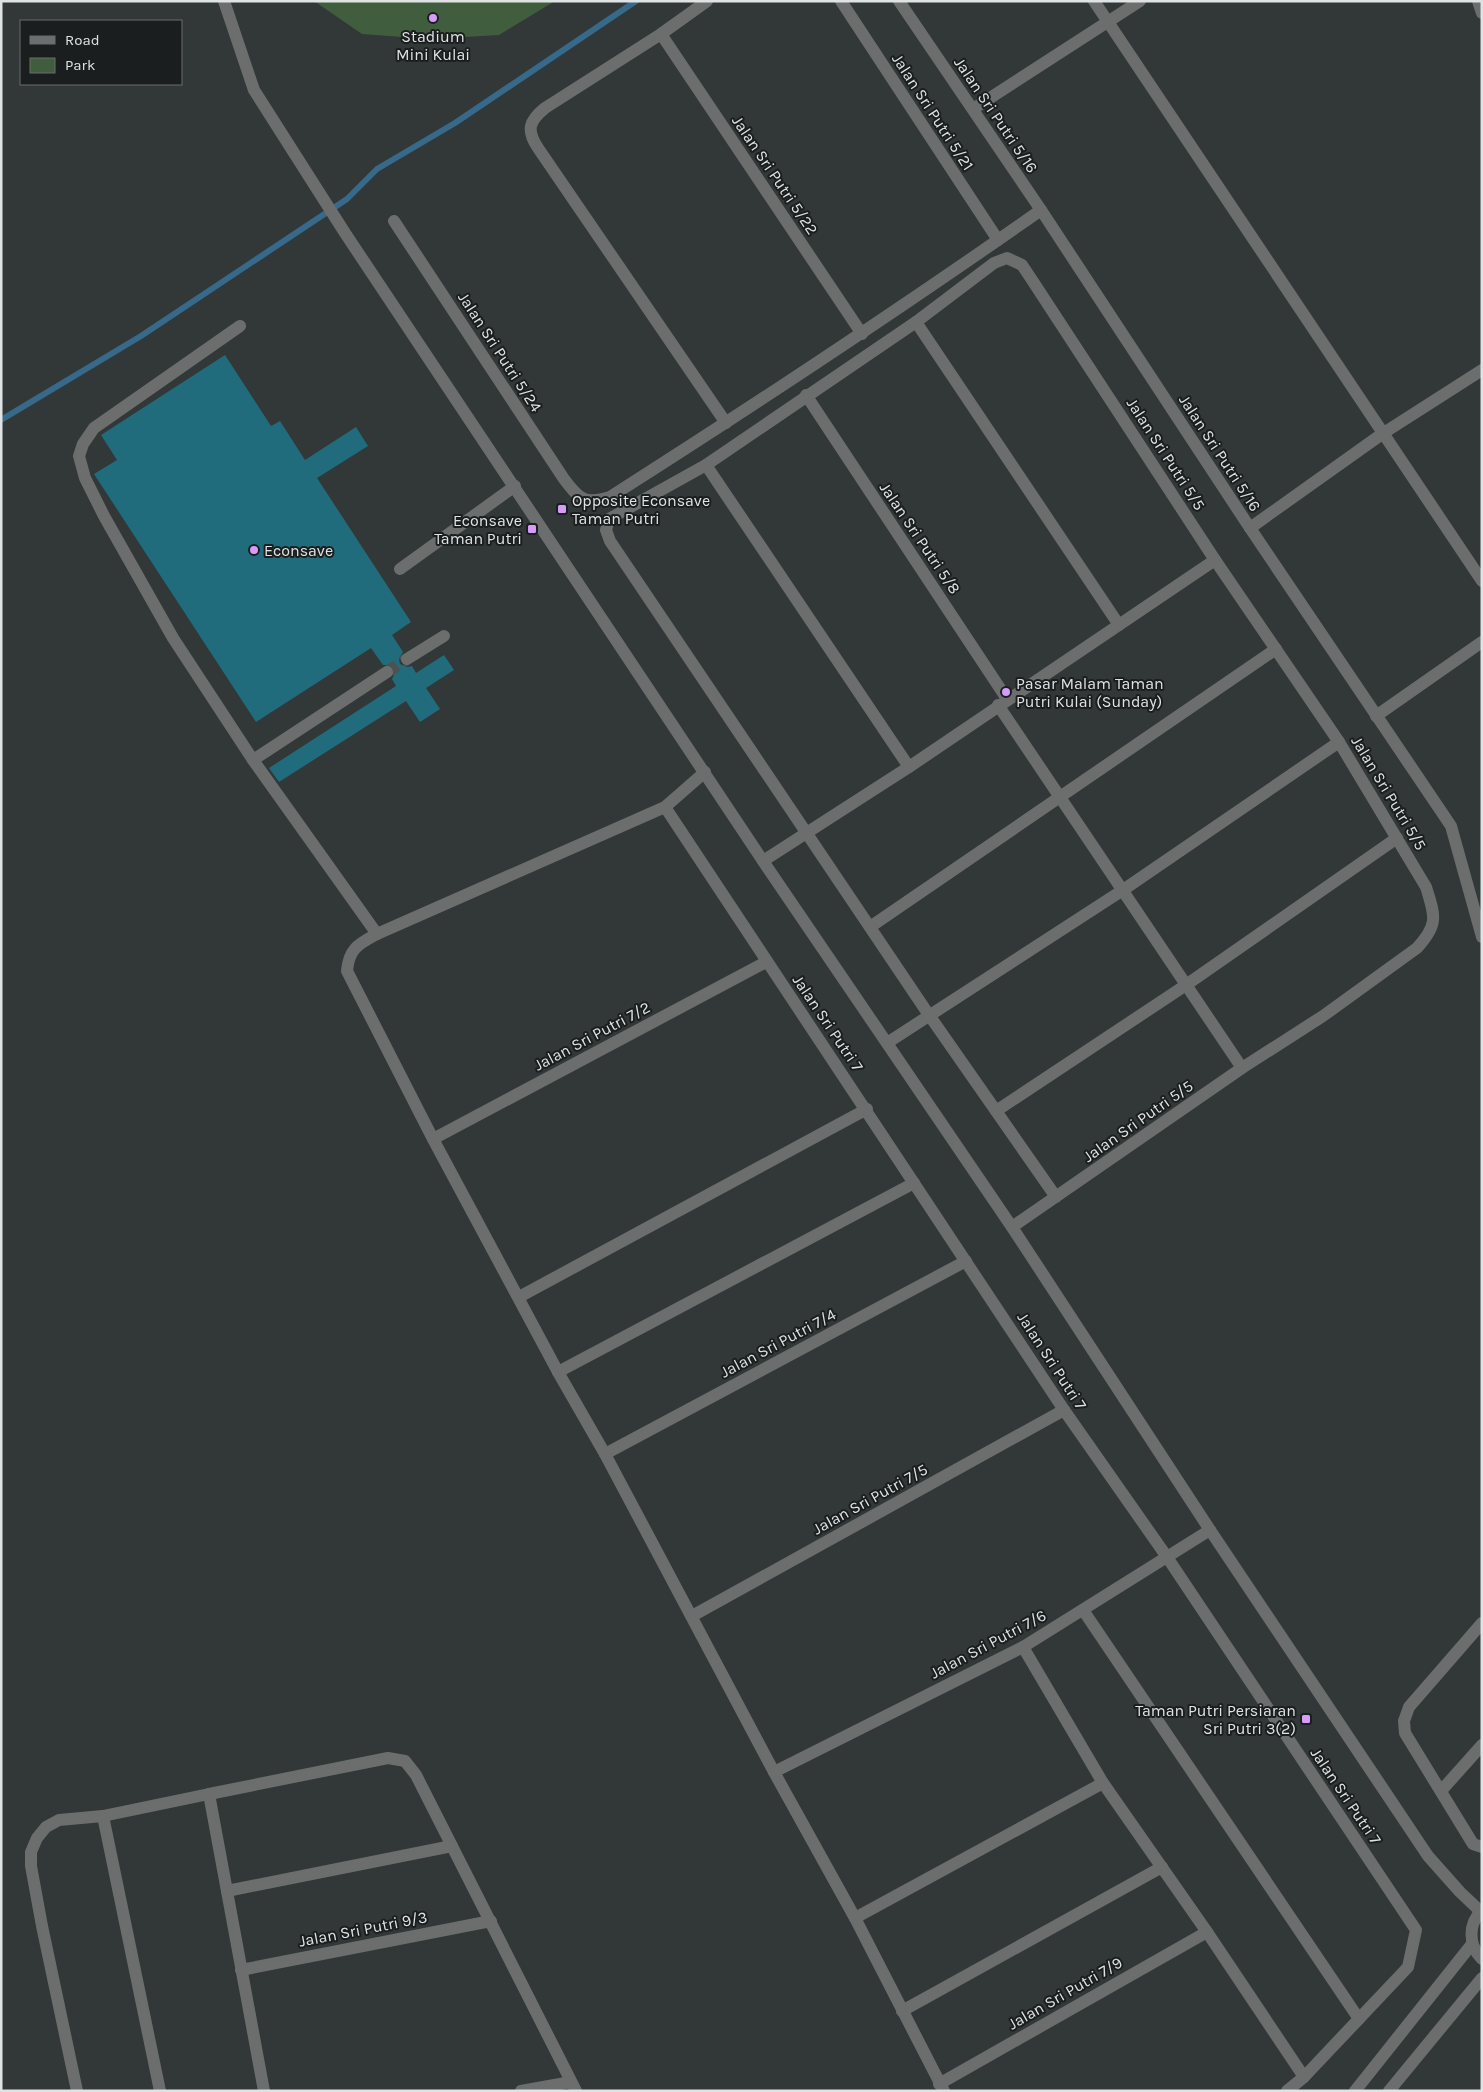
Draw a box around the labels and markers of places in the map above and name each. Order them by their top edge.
marker: Stadium Mini Kulai [427,12,439,24]
place label: Stadium Mini Kulai [396,27,470,64]
place label: Opposite Econsave Taman Putri [572,491,710,528]
marker: Opposite Econsave Taman Putri [556,503,568,515]
place label: Econsave Taman Putri [434,511,522,548]
marker: Econsave Taman Putri [526,523,538,535]
place label: Econsave [264,541,333,560]
marker: Econsave [248,544,260,556]
place label: Pasar Malam Taman Putri Kulai (Sunday) [1016,674,1164,711]
marker: Pasar Malam Taman Putri Kulai (Sunday) [1000,686,1012,698]
place label: Taman Putri Persiaran Sri Putri 3(2) [1135,1701,1296,1738]
marker: Taman Putri Persiaran Sri Putri 3(2) [1300,1713,1312,1725]

